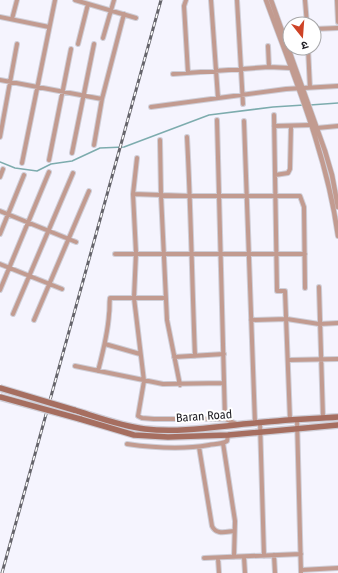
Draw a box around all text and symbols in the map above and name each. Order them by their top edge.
north arrow [282,16,322,56]
text: उ [299,38,310,52]
street label: Baran Road [175,407,233,425]

